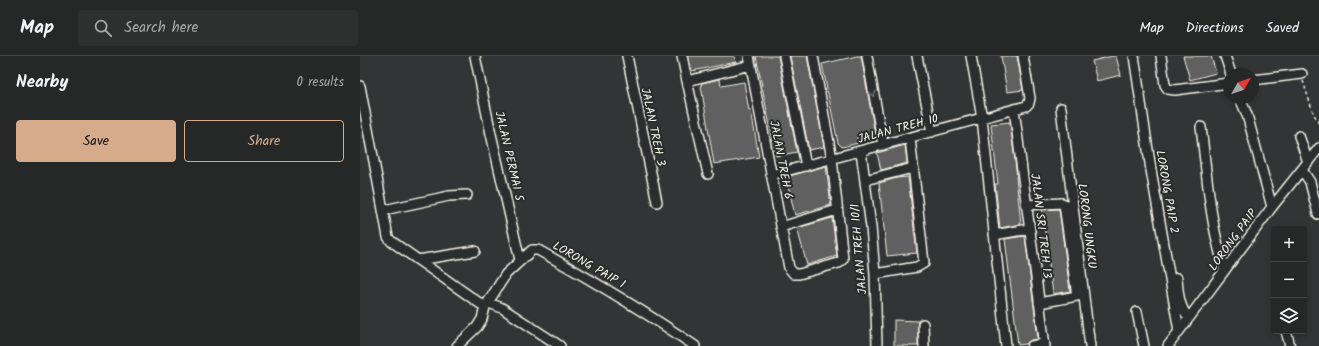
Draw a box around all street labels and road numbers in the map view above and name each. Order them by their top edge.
street label: JALAN TREH 3 [635,86,671,168]
street label: JALAN PERMAI 5 [489,109,529,204]
street label: JALAN TREH 10 [856,109,940,149]
street label: JALAN TREH 6 [764,119,798,201]
street label: LORONG PAIP 2 [1150,149,1184,235]
street label: JALAN SRI TREH 13 [1025,172,1057,280]
street label: LORONG UNGKU [1072,182,1102,270]
street label: JALAN TREH 10/1 [846,203,872,295]
street label: LORONG PAIP [1204,205,1262,275]
street label: LORONG PAIP 1 [549,236,629,294]

